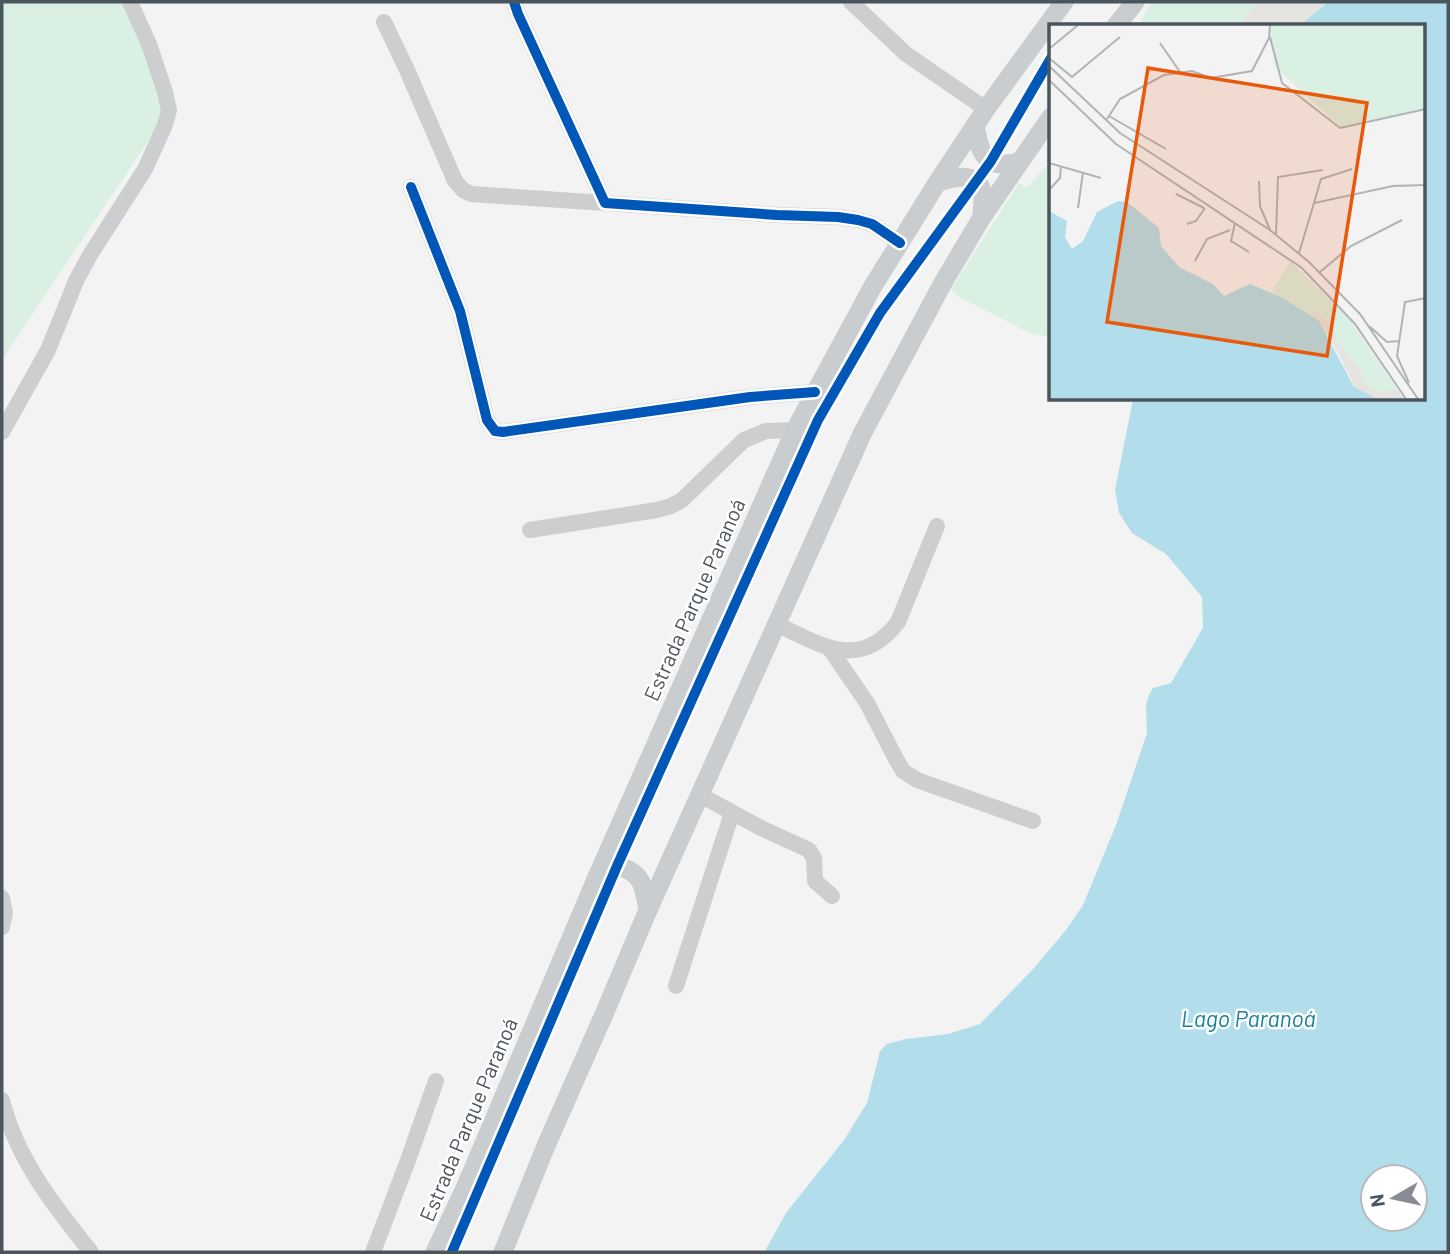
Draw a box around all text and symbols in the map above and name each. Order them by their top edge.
inset map [1049,24,1426,401]
street label: Estrada Parque Paranoá [638,494,750,704]
water label: Lago Paranoá [1181,1004,1316,1032]
street label: Estrada Parque Paranoá [413,1014,522,1225]
north arrow [1359,1163,1429,1233]
text: N [1364,1193,1389,1209]

